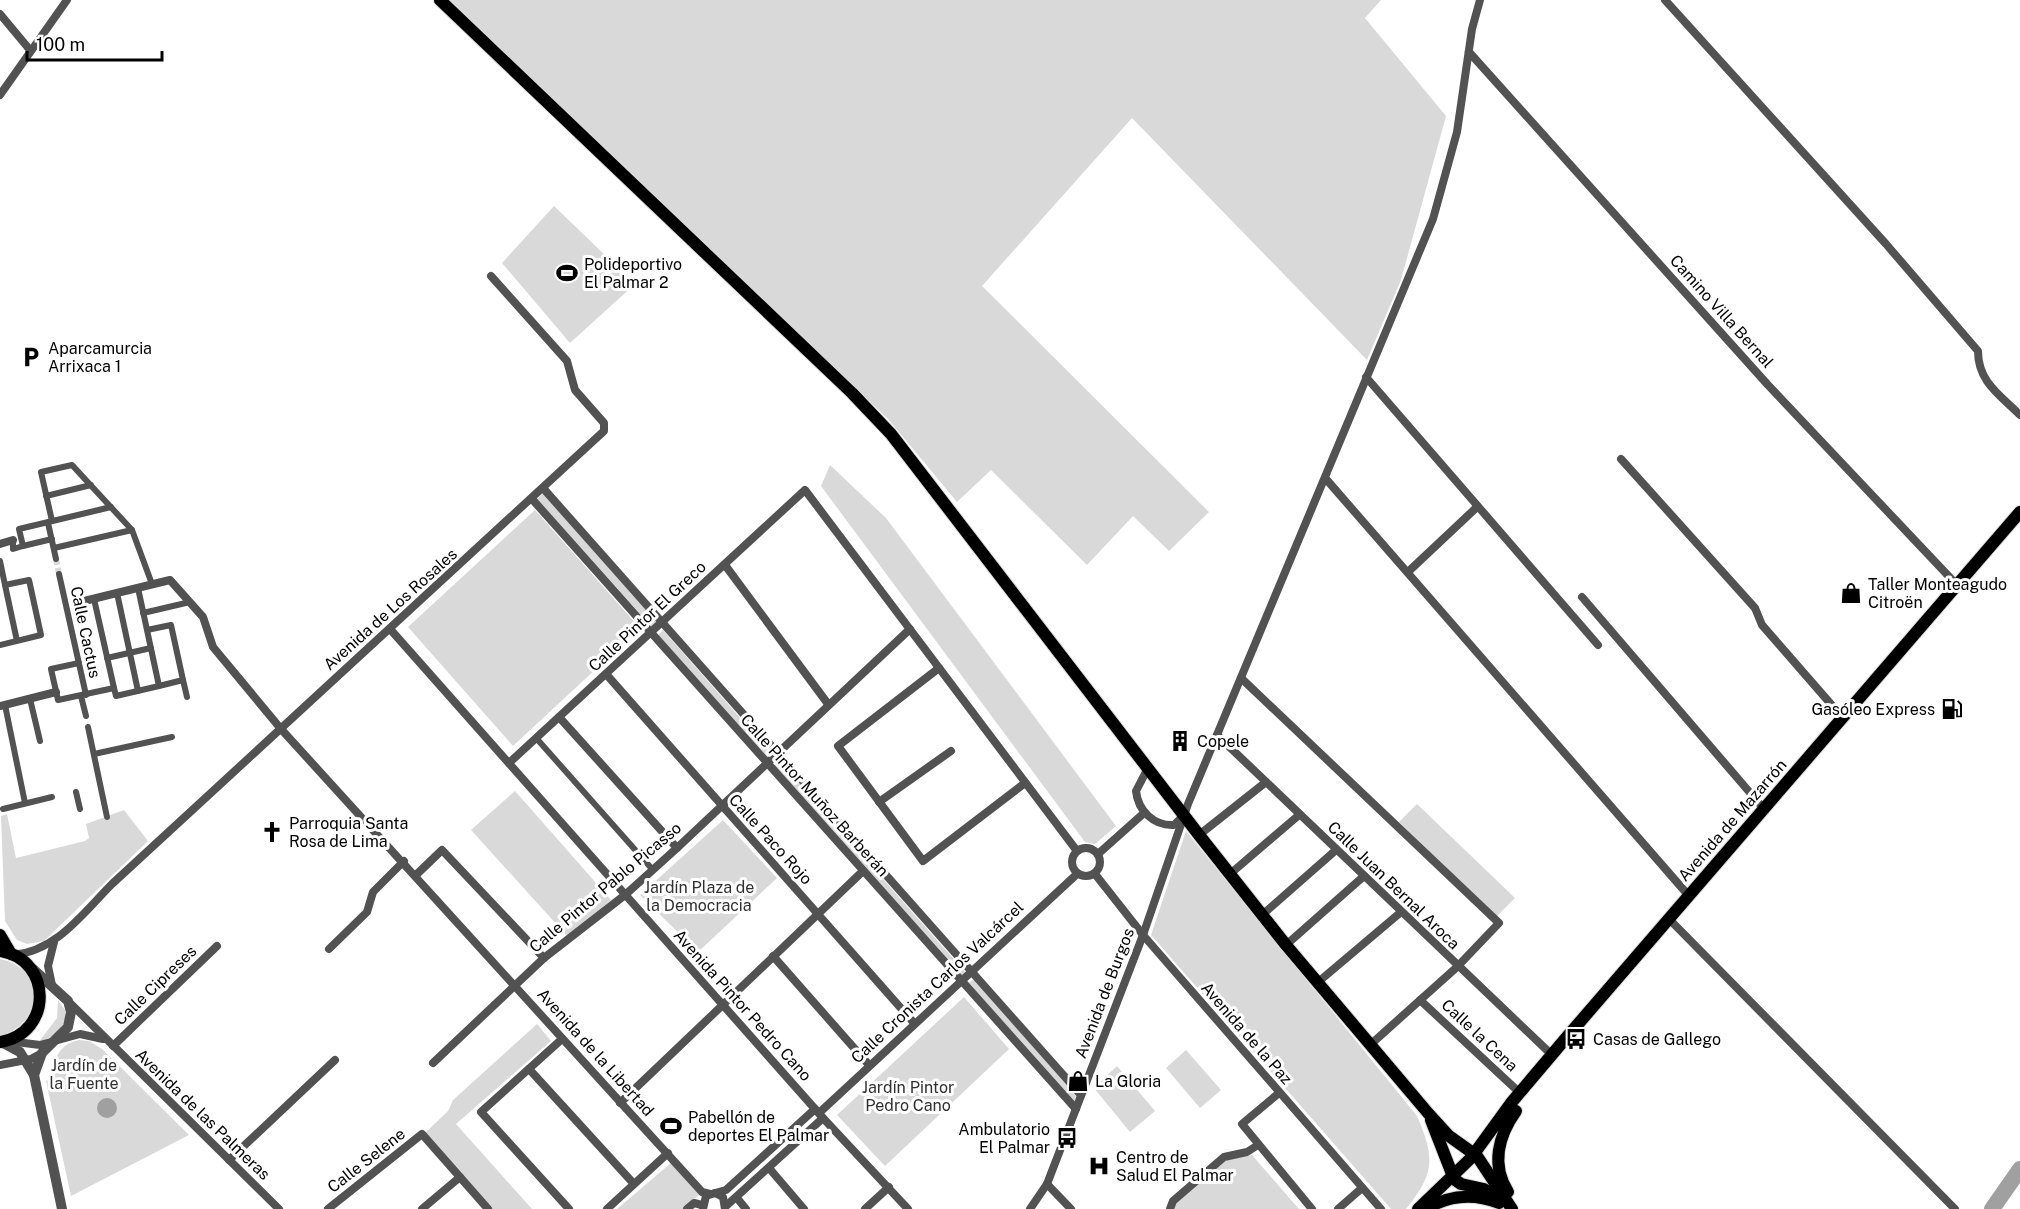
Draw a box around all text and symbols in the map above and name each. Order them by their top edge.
scale bar [27,24,162,62]
text: 100 m [36,34,85,55]
street label: Camino Villa Bernal [1666,251,1777,372]
place label: Polideportivo El Palmar 2 [584,255,682,292]
sports icon: Polideportivo El Palmar 2 [555,261,579,285]
place label: Aparcamurcia Arrixaca 1 [48,339,152,376]
parking icon: Aparcamurcia Arrixaca 1 [19,345,43,369]
street label: Avenida de Los Rosales [320,544,461,674]
street label: Calle Pintor El Greco [585,557,710,676]
place label: Taller Monteagudo Citroën [1868,575,2007,612]
shop icon: Taller Monteagudo Citroën [1839,581,1863,605]
street label: Calle Cactus [67,585,104,680]
fuel station icon: Gasóleo Express [1940,697,1964,721]
place label: Gasóleo Express [1811,700,1935,719]
street label: Calle Pintor Muñoz Barberán [737,710,893,880]
building icon: Copele [1168,729,1192,753]
place label: Copele [1197,732,1249,751]
street label: Avenida de Mazarrón [1674,756,1790,885]
street label: Calle Paco Rojo [725,790,816,888]
place label: Parroquia Santa Rosa de Lima [289,814,408,851]
street label: Calle Juan Bernal Aroca [1324,817,1464,953]
street label: Calle Pintor Pablo Picasso [526,818,685,956]
church icon: Parroquia Santa Rosa de Lima [260,820,284,844]
park label: Jardín Plaza de la Democracia [644,878,754,915]
street label: Calle Cronista Carlos Valcárcel [847,897,1027,1067]
street label: Avenida de Burgos [1071,925,1138,1061]
street label: Avenida Pintor Pedro Cano [670,926,816,1085]
street label: Calle Cipreses [110,941,200,1029]
street label: Avenida de la Paz [1197,978,1296,1088]
street label: Avenida de la Libertad [533,985,658,1120]
street label: Calle la Cena [1438,995,1522,1075]
bus stop icon: Casas de Gallego [1564,1027,1588,1051]
place label: Casas de Gallego [1593,1030,1721,1049]
street label: Avenida de las Palmeras [131,1045,274,1184]
park label: Jardín de la Fuente [49,1056,119,1093]
shop icon: La Gloria [1066,1069,1090,1093]
place label: La Gloria [1095,1072,1161,1091]
park label: Jardín Pintor Pedro Cano [862,1078,954,1115]
place label: Pabellón de deportes El Palmar [688,1108,829,1145]
sports icon: Pabellón de deportes El Palmar [659,1114,683,1138]
place label: Ambulatorio El Palmar [958,1120,1050,1157]
street label: Calle Selene [324,1124,409,1197]
bus stop icon: Ambulatorio El Palmar [1055,1126,1079,1150]
place label: Centro de Salud El Palmar [1116,1148,1234,1185]
hospital icon: Centro de Salud El Palmar [1087,1154,1111,1178]

